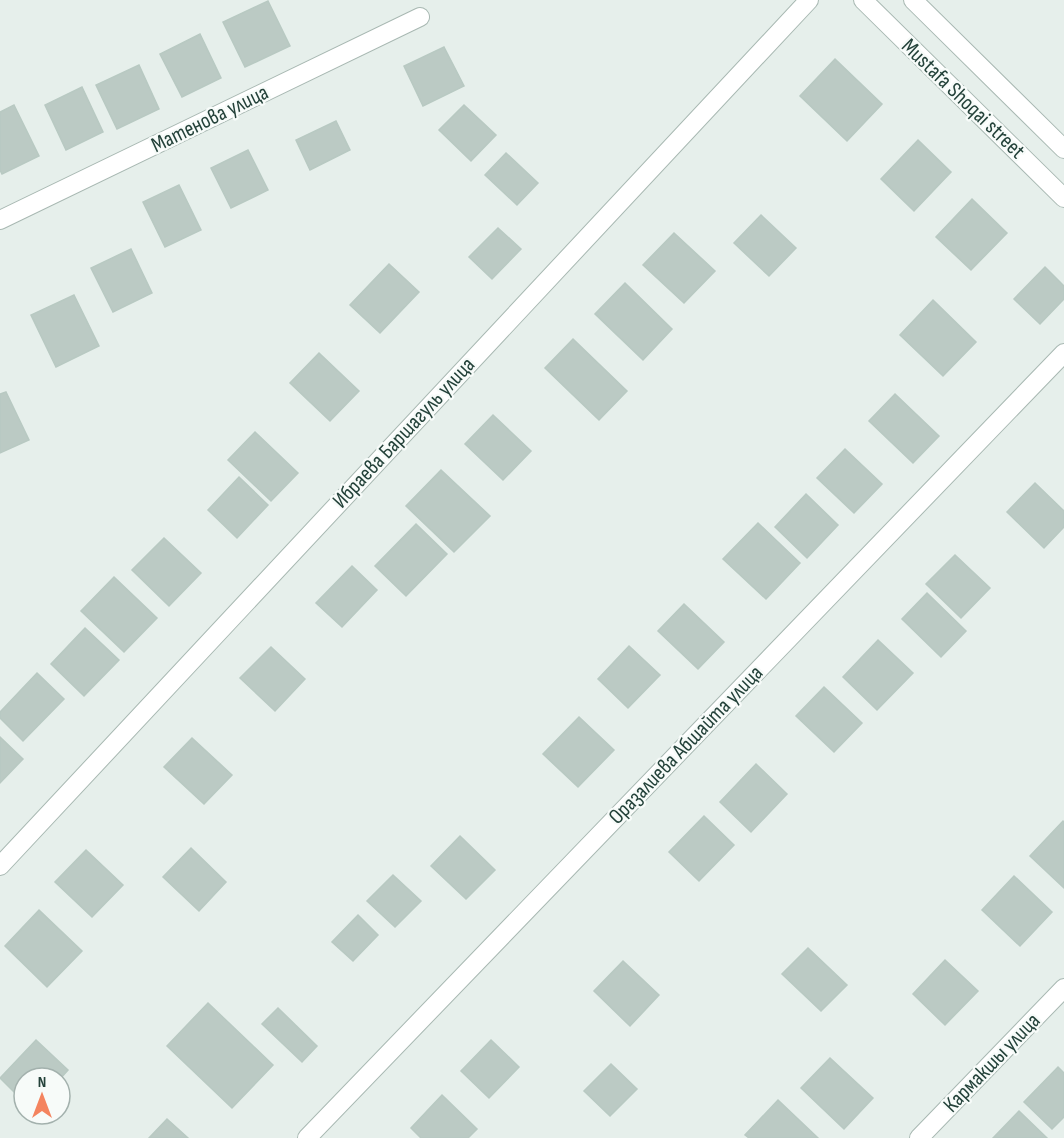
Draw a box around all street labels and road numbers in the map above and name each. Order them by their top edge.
street label: Mustafa Shoqai street [896,33,1031,165]
street label: Матенова улица [147,79,273,159]
street label: Ибраева Баршагуль улица [327,352,481,514]
street label: Оразалиева Абшайта улица [603,660,769,830]
street label: Кармакшы улица [938,1008,1046,1118]

